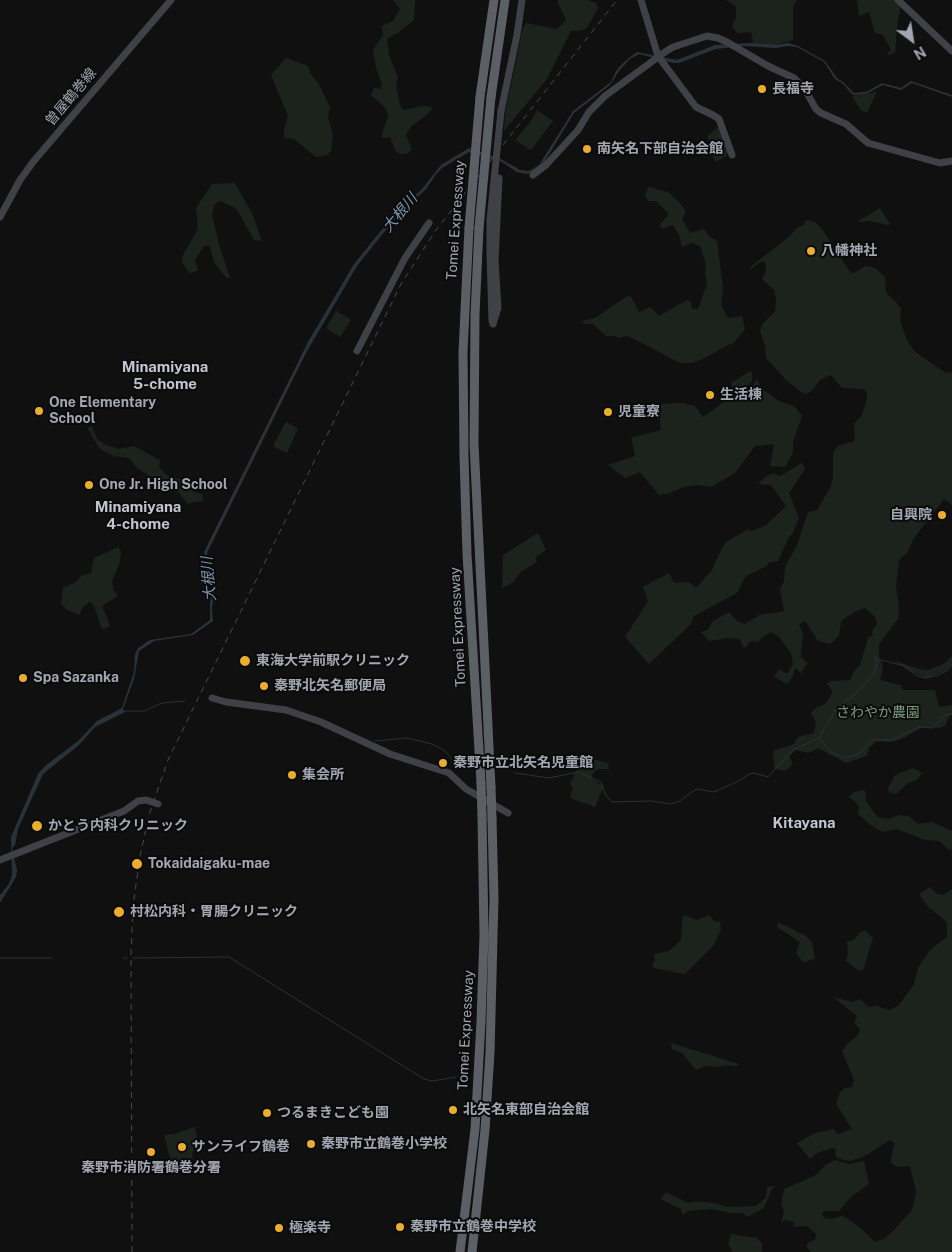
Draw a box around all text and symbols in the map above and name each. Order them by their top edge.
north arrow [887,15,937,65]
text: N [911,43,929,63]
street label: 曽屋鶴巻線 [42,65,100,129]
place label: 長福寺 [772,81,814,97]
marker: 長福寺 [756,83,768,95]
place label: 南矢名下部自治会館 [597,141,723,157]
marker: 南矢名下部自治会館 [581,143,593,155]
street label: Tomei Expressway [443,160,469,280]
water label: 大根川 [379,190,421,236]
place label: 八幡神社 [821,243,877,259]
marker: 八幡神社 [805,245,817,257]
district label: Minamiyana 5-chome [122,358,208,393]
place label: 生活棟 [720,387,762,403]
marker: 生活棟 [704,389,716,401]
place label: One Elementary School [49,395,156,428]
place label: 児童寮 [618,404,660,420]
marker: One Elementary School [33,405,45,417]
marker: 児童寮 [602,406,614,418]
place label: One Jr. High School [99,477,228,493]
marker: One Jr. High School [83,479,95,491]
district label: Minamiyana 4-chome [95,498,181,533]
place label: 自興院 [890,507,932,523]
marker: 自興院 [936,509,948,521]
water label: 大根川 [198,556,220,602]
street label: Tomei Expressway [446,567,470,687]
place label: 東海大学前駅クリニック [256,653,410,669]
marker: 東海大学前駅クリニック [238,654,252,668]
place label: Spa Sazanka [33,670,119,686]
marker: Spa Sazanka [17,672,29,684]
place label: 秦野北矢名郵便局 [274,678,386,694]
marker: 秦野北矢名郵便局 [258,680,270,692]
park label: さわやか農園 [836,705,920,721]
place label: 秦野市立北矢名児童館 [453,755,593,771]
marker: 秦野市立北矢名児童館 [437,757,449,769]
place label: 集会所 [302,767,344,783]
marker: 集会所 [286,769,298,781]
district label: Kitayana [772,814,836,832]
place label: かとう内科クリニック [48,818,188,834]
marker: かとう内科クリニック [30,819,44,833]
place label: Tokaidaigaku-mae [148,856,270,872]
marker: Tokaidaigaku-mae [130,857,144,871]
place label: 村松内科・胃腸クリニック [130,904,298,920]
marker: 村松内科・胃腸クリニック [112,905,126,919]
street label: Tomei Expressway [454,970,478,1090]
place label: 北矢名東部自治会館 [463,1102,589,1118]
marker: 北矢名東部自治会館 [447,1104,459,1116]
place label: つるまきこども園 [277,1105,389,1121]
marker: つるまきこども園 [261,1107,273,1119]
place label: 秦野市立鶴巻小学校 [321,1136,447,1152]
marker: 秦野市立鶴巻小学校 [305,1138,317,1150]
place label: サンライフ鶴巻 [192,1139,290,1155]
marker: サンライフ鶴巻 [176,1141,188,1153]
marker: 秦野市消防署鶴巻分署 [145,1146,157,1158]
place label: 秦野市消防署鶴巻分署 [81,1160,221,1176]
place label: 秦野市立鶴巻中学校 [410,1219,536,1235]
place label: 極楽寺 [289,1220,331,1236]
marker: 秦野市立鶴巻中学校 [394,1221,406,1233]
marker: 極楽寺 [273,1222,285,1234]

